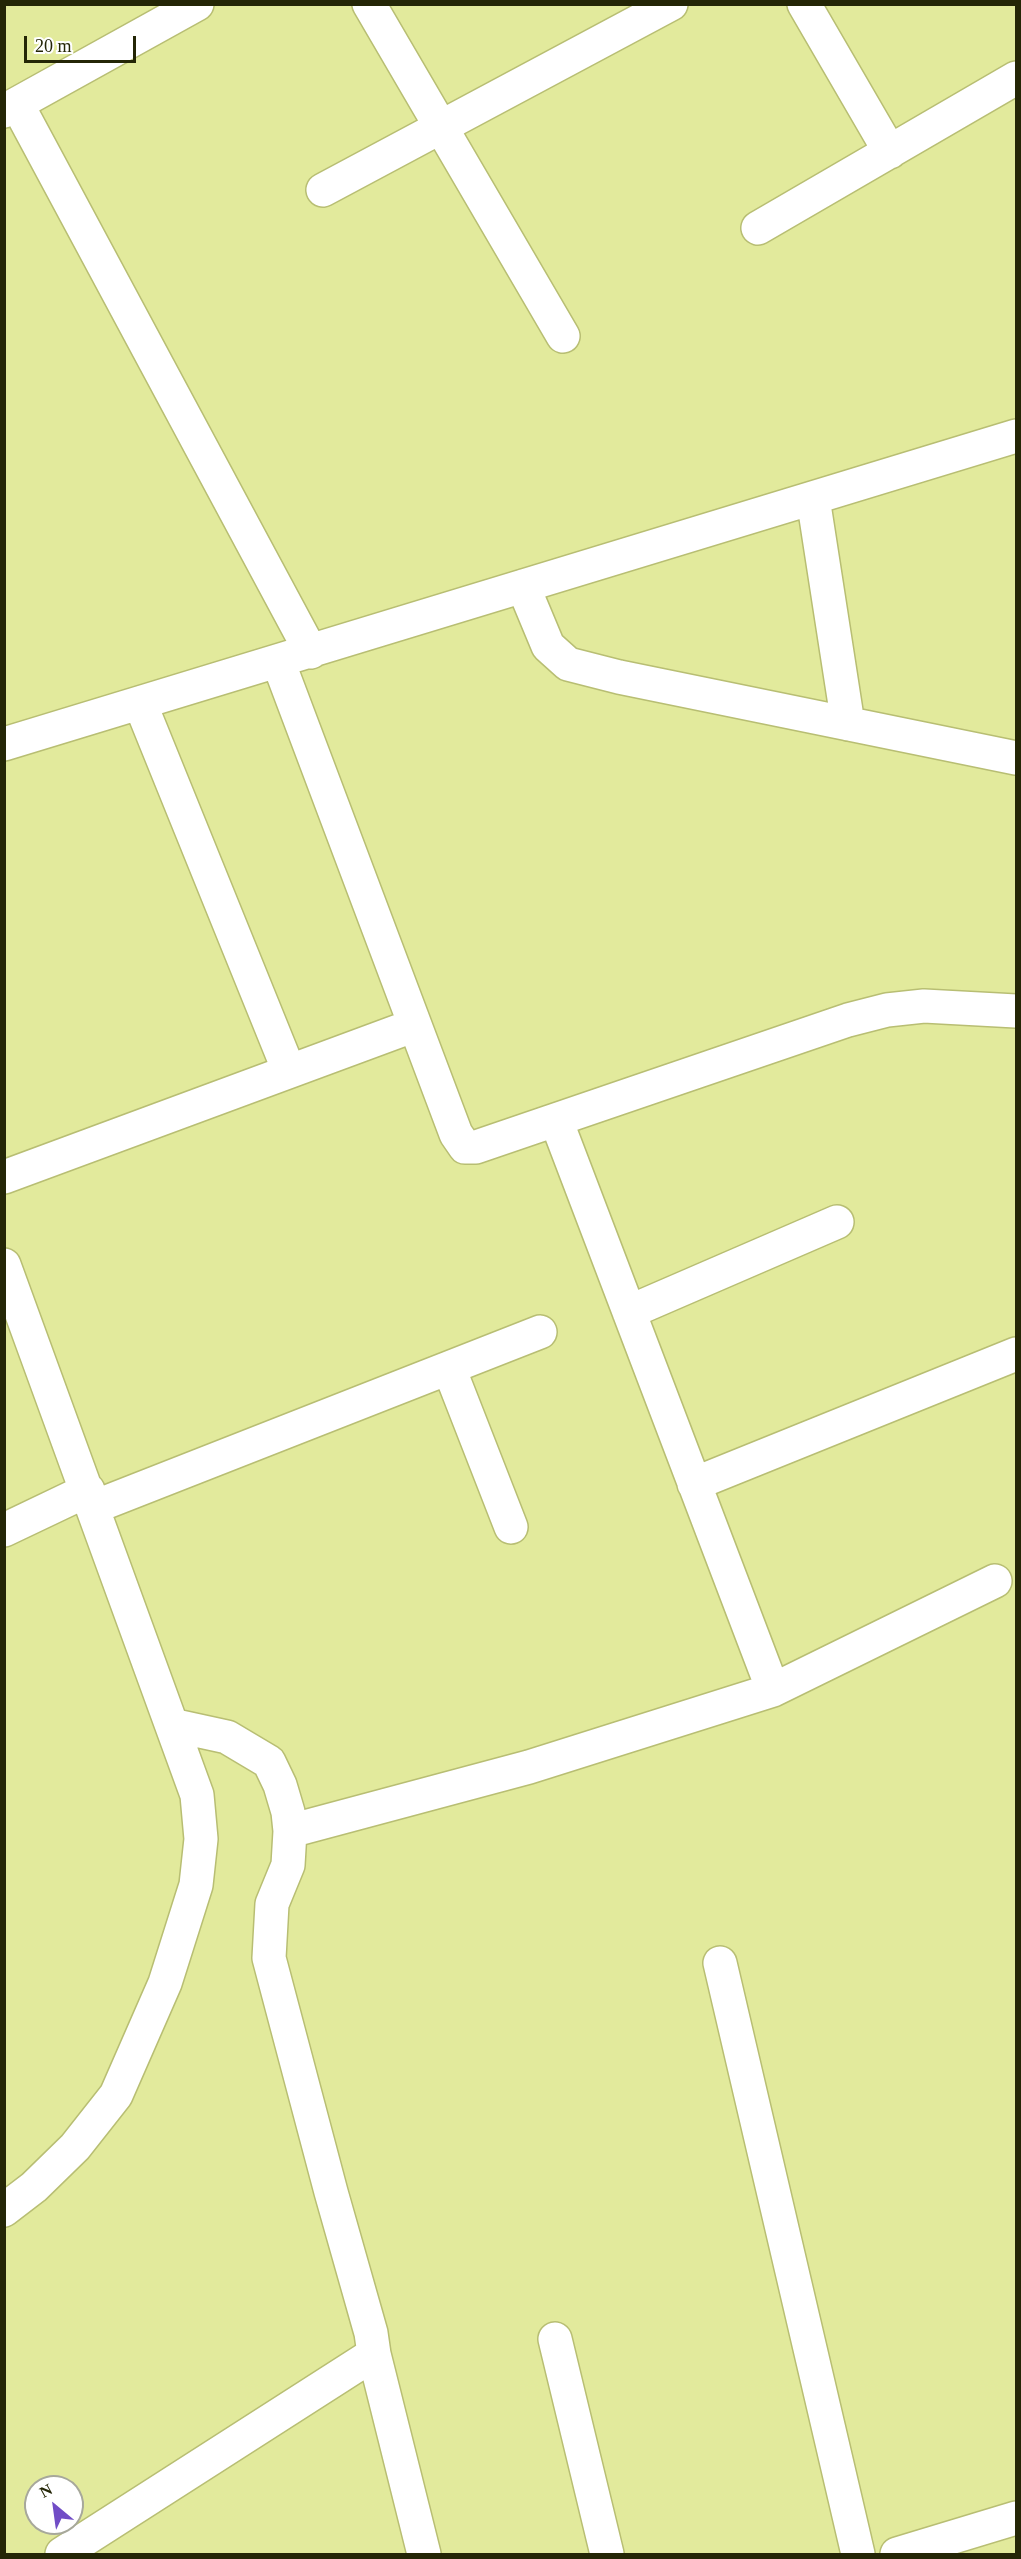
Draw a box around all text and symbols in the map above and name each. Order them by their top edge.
scale bar [27,24,140,62]
text: 20 m [35,36,72,56]
north arrow [24,2475,84,2535]
text: N [37,2480,55,2501]

